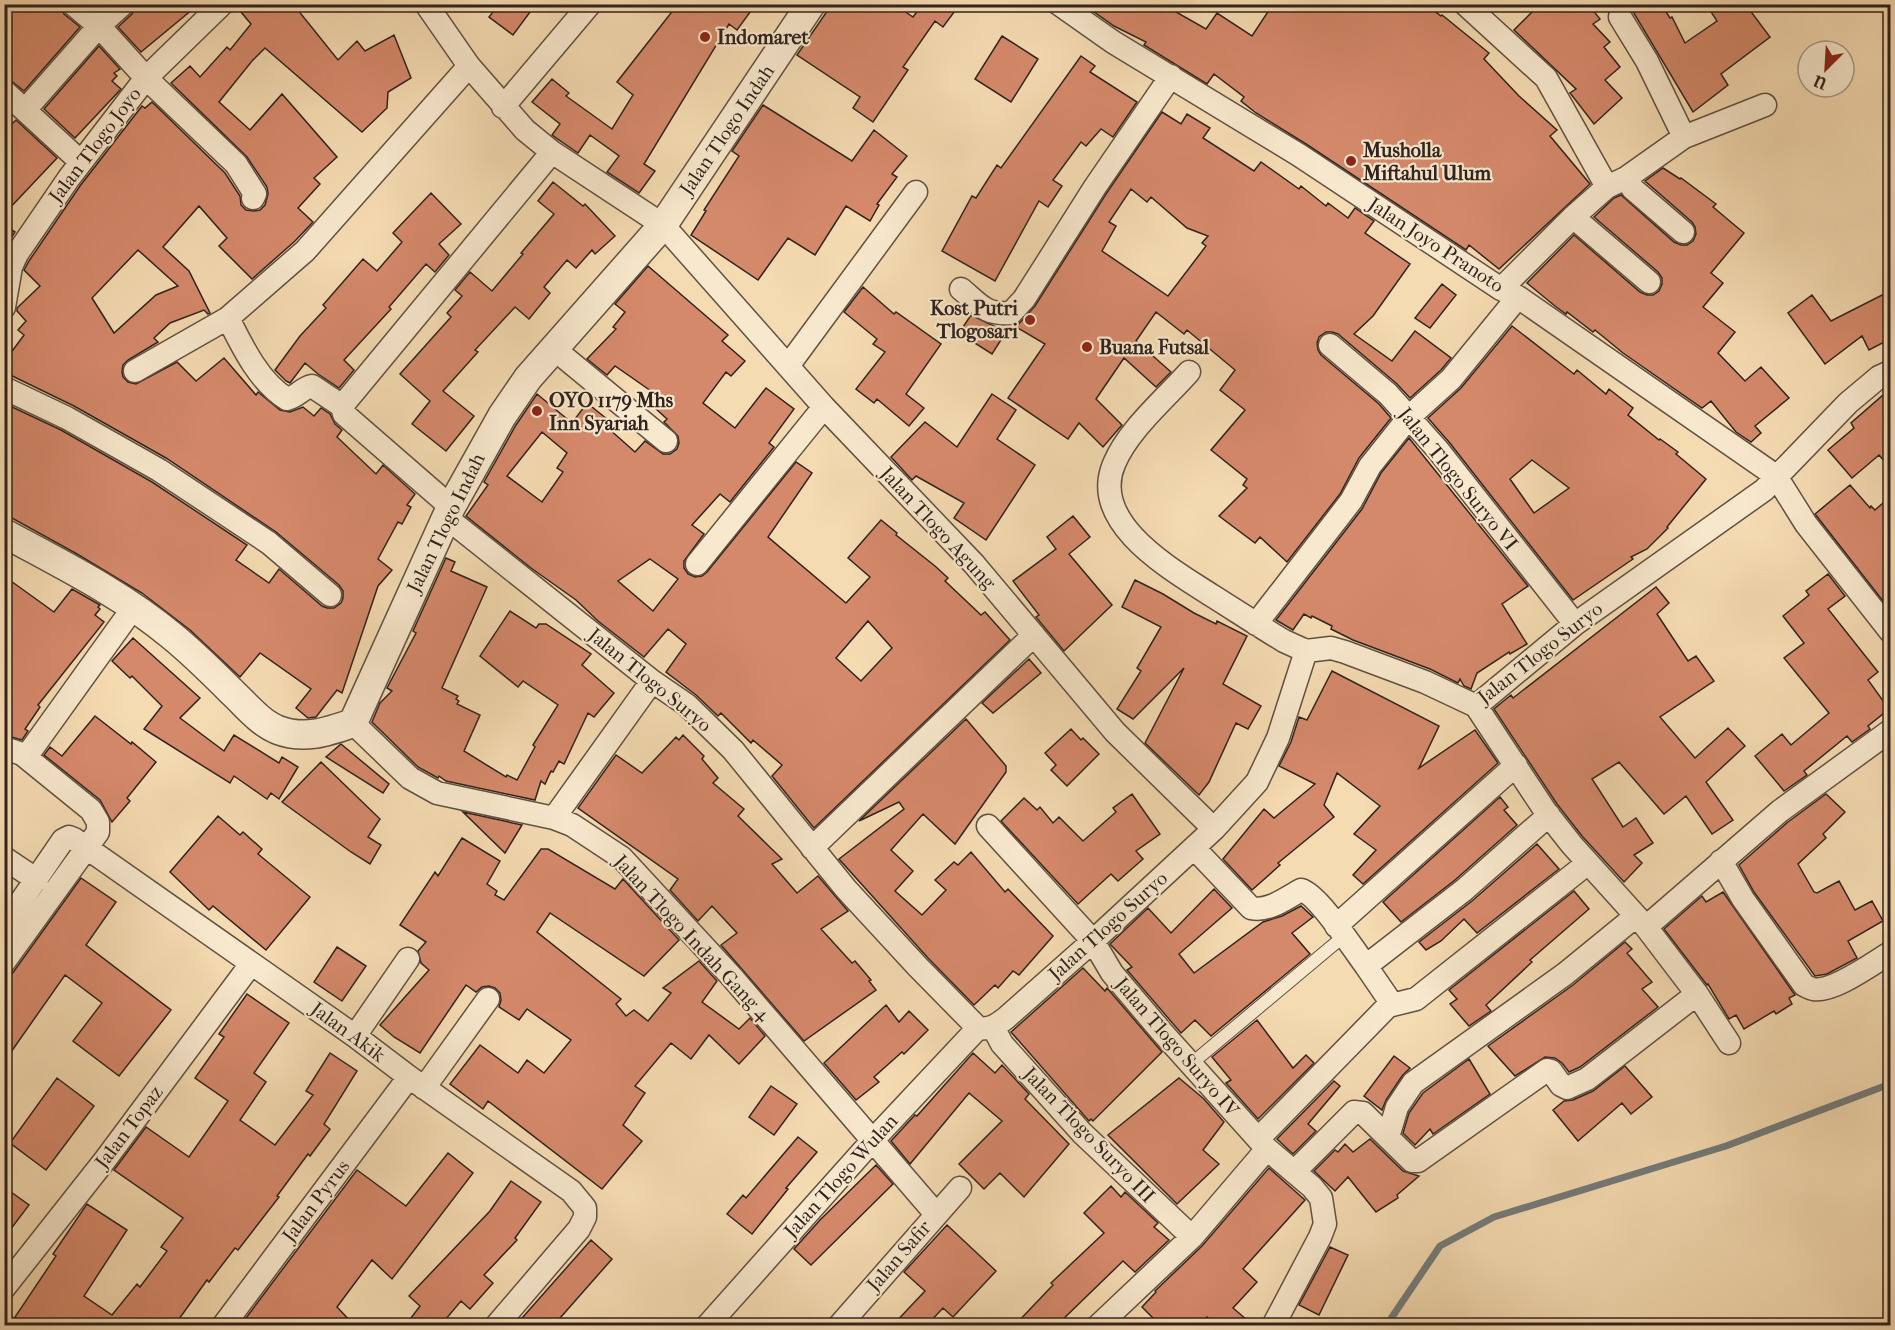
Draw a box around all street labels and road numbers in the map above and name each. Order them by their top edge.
street label: Jalan Tlogo Indah [674,60,780,201]
street label: Jalan Tlogo Joyo [43,83,146,209]
street label: Jalan Joyo Pranoto [1362,192,1508,297]
street label: Jalan Tlogo Suryo VI [1392,401,1523,555]
street label: Jalan Tlogo Indah [401,449,490,598]
street label: Jalan Tlogo Agung [874,461,1001,594]
street label: Jalan Tlogo Suryo [1471,597,1607,710]
street label: Jalan Tlogo Suryo [582,622,716,737]
street label: Jalan Tlogo Indah Gang 4 [608,849,776,1027]
street label: Jalan Tlogo Suryo [1042,867,1172,987]
street label: Jalan Tlogo Suryo IV [1109,971,1244,1122]
street label: Jalan Akik [305,996,390,1067]
street label: Jalan Tlogo Suryo III [1017,1061,1160,1208]
street label: Jalan Topaz [89,1081,168,1175]
street label: Jalan Tlogo Wulan [778,1109,903,1244]
street label: Jalan Pyrus [276,1155,354,1248]
street label: Jalan Safir [861,1216,936,1298]

